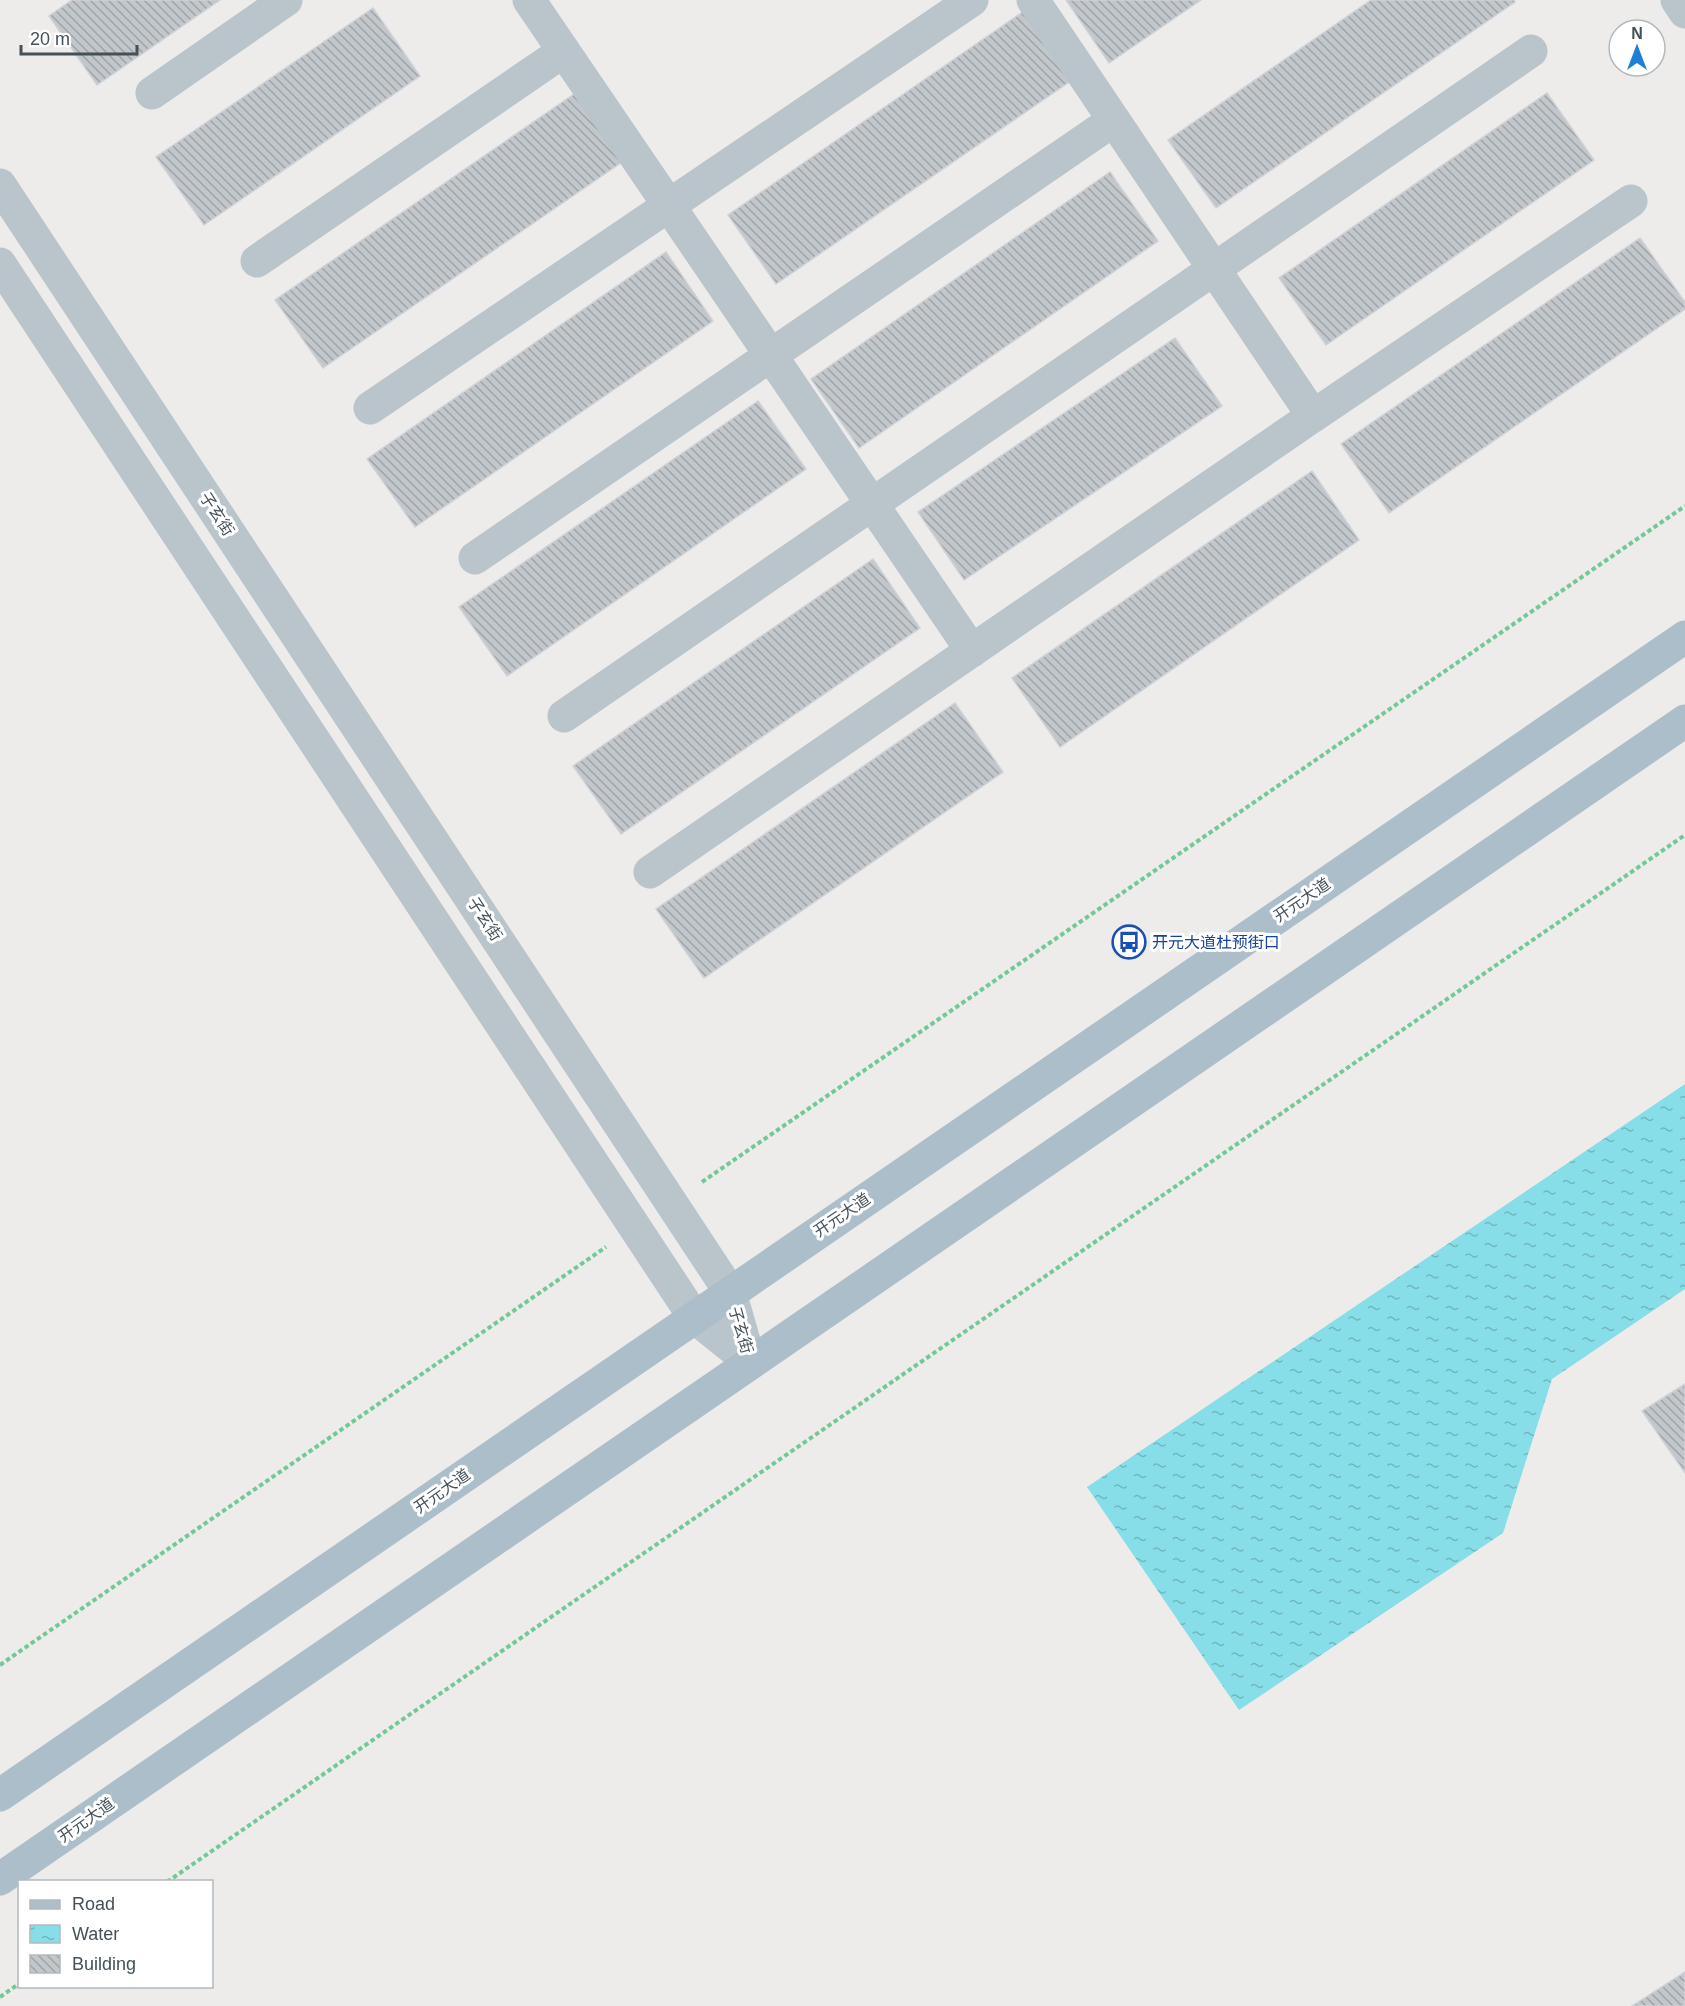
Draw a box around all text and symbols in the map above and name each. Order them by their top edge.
scale bar [21,18,136,56]
north arrow [1607,18,1667,78]
text: N [1631,25,1643,42]
text: 20 m [30,29,70,49]
street label: 子玄街 [197,489,237,539]
street label: 开元大道 [1271,875,1333,925]
street label: 子玄街 [465,894,505,944]
bus stop icon: 开元大道杜预街口 [1111,924,1147,960]
place label: 开元大道杜预街口 [1152,934,1280,951]
street label: 开元大道 [811,1190,873,1240]
street label: 子玄街 [726,1305,756,1355]
street label: 开元大道 [411,1466,473,1516]
street label: 开元大道 [55,1795,117,1845]
legend [18,1880,213,1988]
text: Road [72,1894,115,1914]
text: Water [72,1924,119,1944]
text: Building [72,1954,136,1974]

